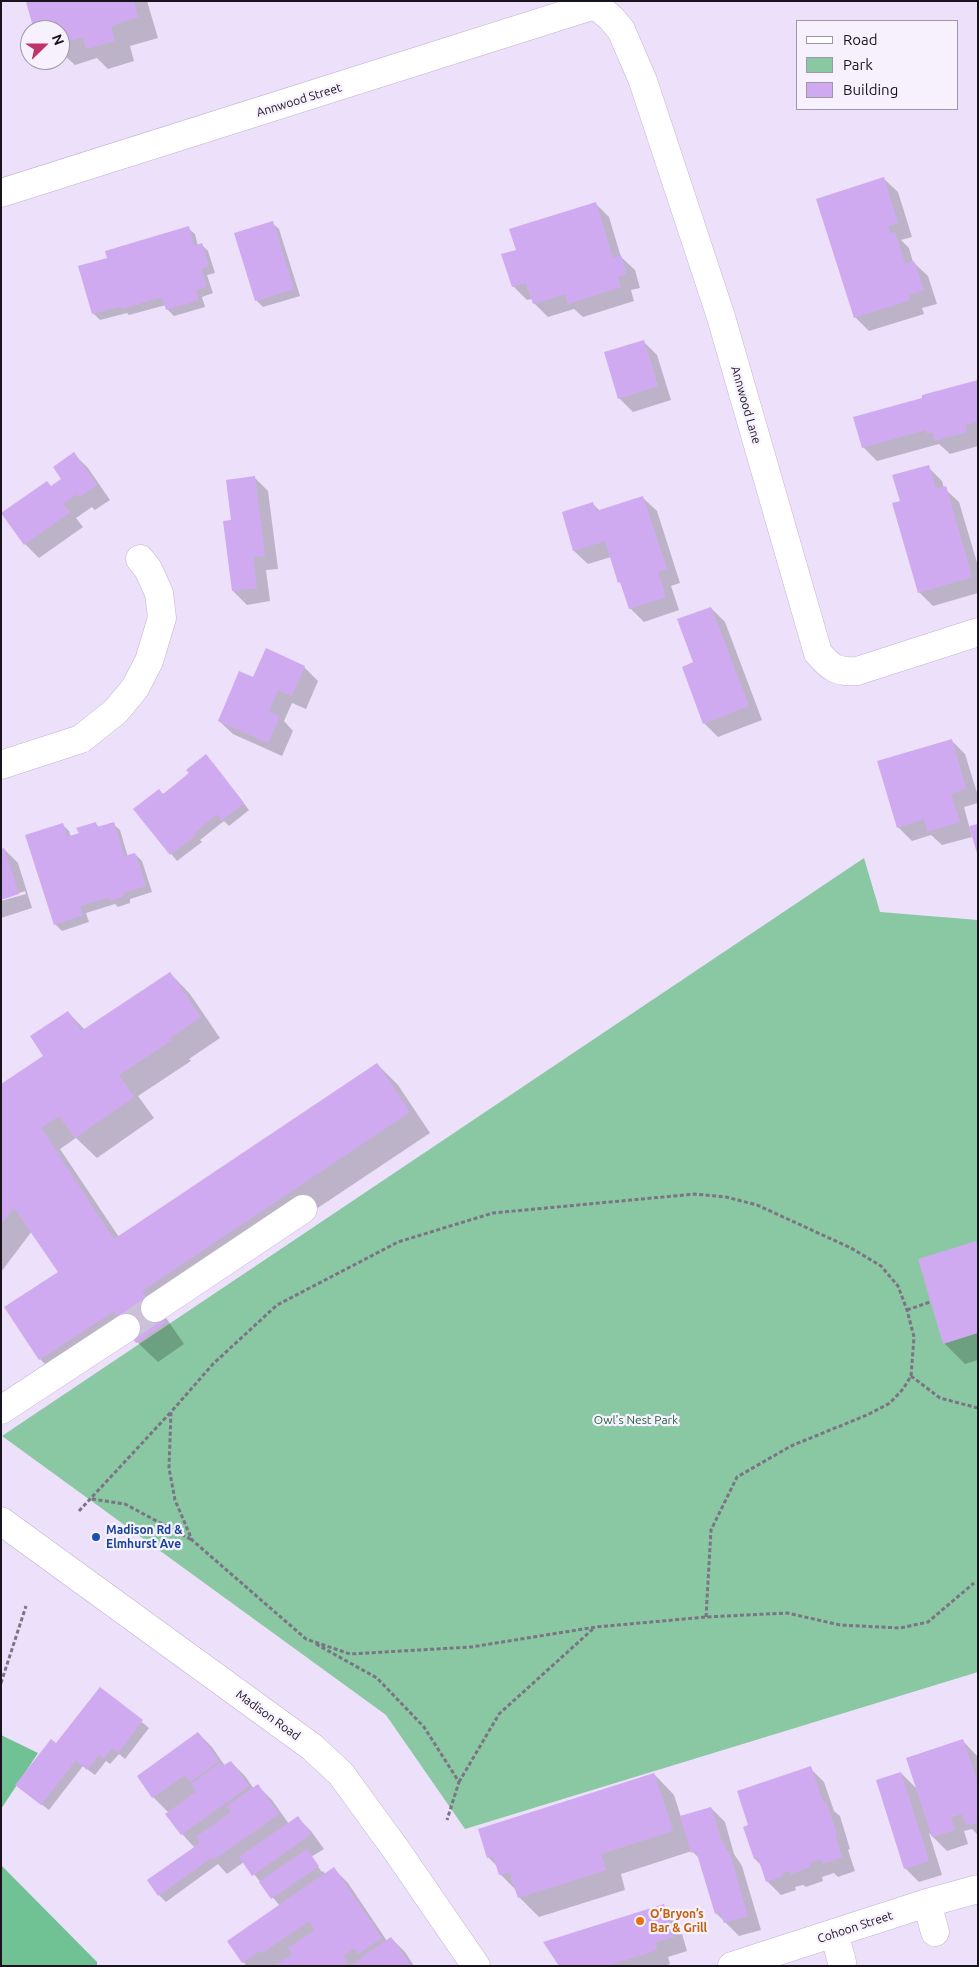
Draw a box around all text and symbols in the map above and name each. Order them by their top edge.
north arrow [20,20,70,70]
legend [796,20,959,110]
text: Road [843,31,878,48]
text: N [49,32,67,48]
text: Park [843,56,873,73]
street label: Annwood Street [255,80,343,120]
text: Building [843,81,898,98]
street label: Annwood Lane [728,364,764,446]
park label: Owl's Nest Park [594,1413,678,1427]
place label: Madison Rd & Elmhurst Ave [106,1523,182,1551]
marker: Madison Rd & Elmhurst Ave [90,1531,102,1543]
street label: Madison Road [233,1687,303,1743]
place label: O’Bryon’s Bar & Grill [650,1907,707,1935]
street label: Cohoon Street [816,1908,894,1946]
marker: O’Bryon’s Bar & Grill [634,1915,646,1927]

